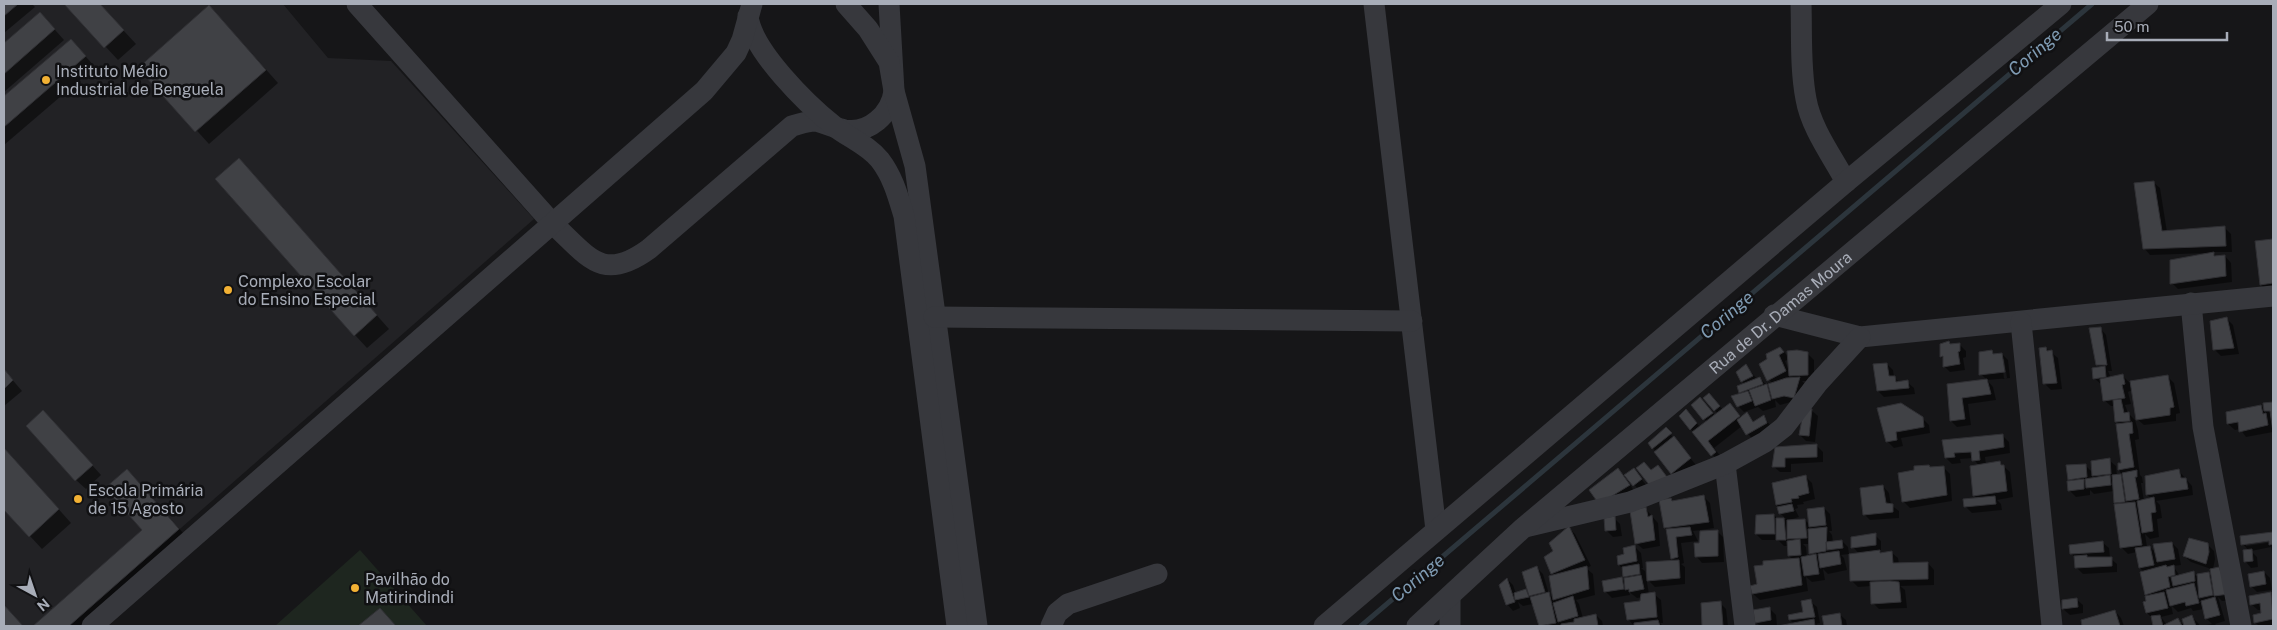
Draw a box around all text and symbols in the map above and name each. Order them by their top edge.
scale bar [2107,10,2227,42]
text: 50 m [2114,18,2149,35]
water label: Coringe [2004,23,2066,80]
place label: Instituto Médio Industrial de Benguela [56,62,223,99]
marker: Instituto Médio Industrial de Benguela [40,74,52,86]
street label: Rua de Dr. Damas Moura [1705,248,1856,378]
place label: Complexo Escolar do Ensino Especial [238,272,376,309]
marker: Complexo Escolar do Ensino Especial [222,284,234,296]
water label: Coringe [1696,286,1758,343]
place label: Escola Primária de 15 Agosto [88,481,203,518]
marker: Escola Primária de 15 Agosto [72,493,84,505]
water label: Coringe [1387,549,1449,606]
north arrow [10,570,60,620]
place label: Pavilhão do Matirindindi [365,570,454,607]
marker: Pavilhão do Matirindindi [349,582,361,594]
text: N [34,595,53,615]

